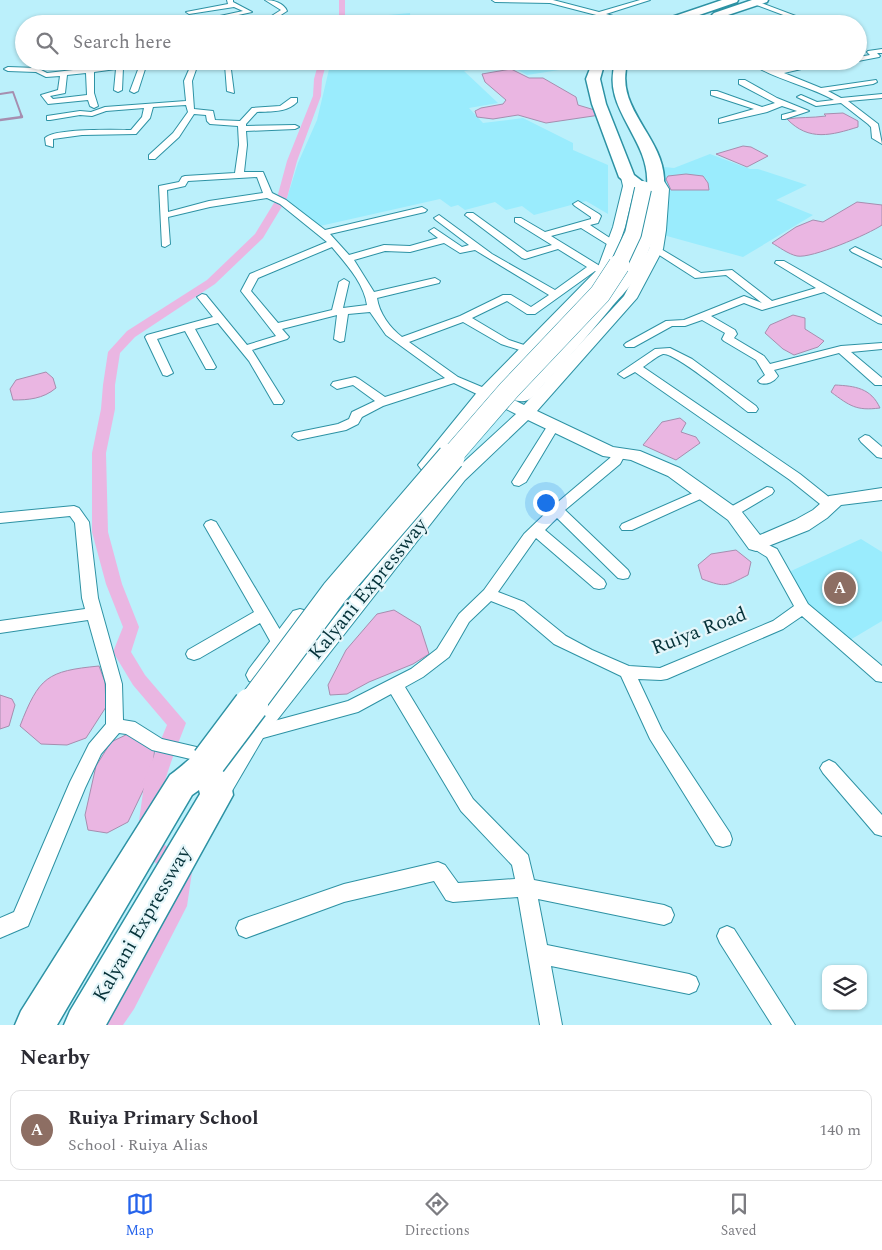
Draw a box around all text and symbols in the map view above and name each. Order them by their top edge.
search box [15,15,867,70]
text: Search here [73,28,172,57]
icon: search [33,29,61,57]
your location [533,490,559,516]
street label: Kalyani Expressway [301,510,436,666]
pin: A [824,569,856,607]
street label: Ruiya Road [647,599,751,663]
street label: Kalyani Expressway [85,839,199,1007]
map controls [822,965,867,1010]
button: layers [822,965,867,1010]
text: Nearby [20,1042,90,1074]
text: Ruiya Primary School [68,1104,258,1133]
text: A [31,1118,43,1142]
text: 140 m [819,1118,861,1142]
text: School · Ruiya Alias [68,1133,208,1157]
tab: Map [125,1190,154,1241]
tab: Directions [404,1190,470,1241]
tab: Saved [721,1190,757,1241]

